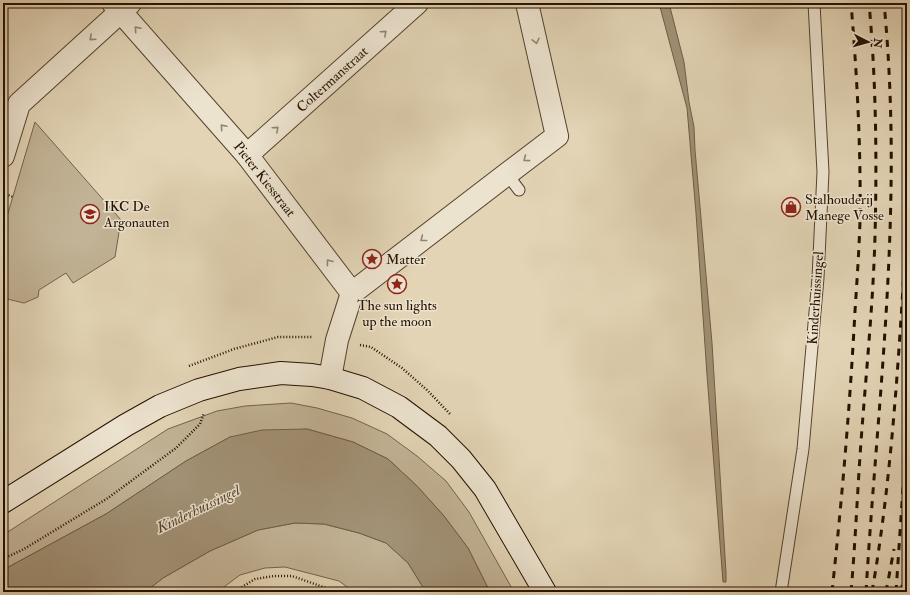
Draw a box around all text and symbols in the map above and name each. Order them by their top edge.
north arrow [848,22,888,62]
one-way arrow [134,26,141,34]
one-way arrow [379,30,386,37]
one-way arrow [89,33,97,40]
text: N [870,36,885,50]
one-way arrow [531,38,539,44]
street label: Coltermanstraat [293,42,372,116]
one-way arrow [220,124,227,131]
one-way arrow [272,126,279,133]
street label: Pieter Kiesstraat [230,138,300,221]
one-way arrow [523,155,530,162]
place label: Stalhouderij Manege Vosse [805,191,884,224]
shop icon: Stalhouderij Manege Vosse [780,196,802,218]
place label: IKC De Argonauten [103,198,169,231]
school or university icon: IKC De Argonauten [79,203,101,225]
one-way arrow [420,234,427,241]
place icon: Matter [361,248,383,270]
street label: Kinderhuissingel [804,250,827,345]
place label: Matter [386,251,426,268]
one-way arrow [327,259,334,266]
place icon: The sun lights up the moon [386,273,408,295]
place label: The sun lights up the moon [357,297,437,331]
water label: Kinderhuissingel [153,480,244,538]

